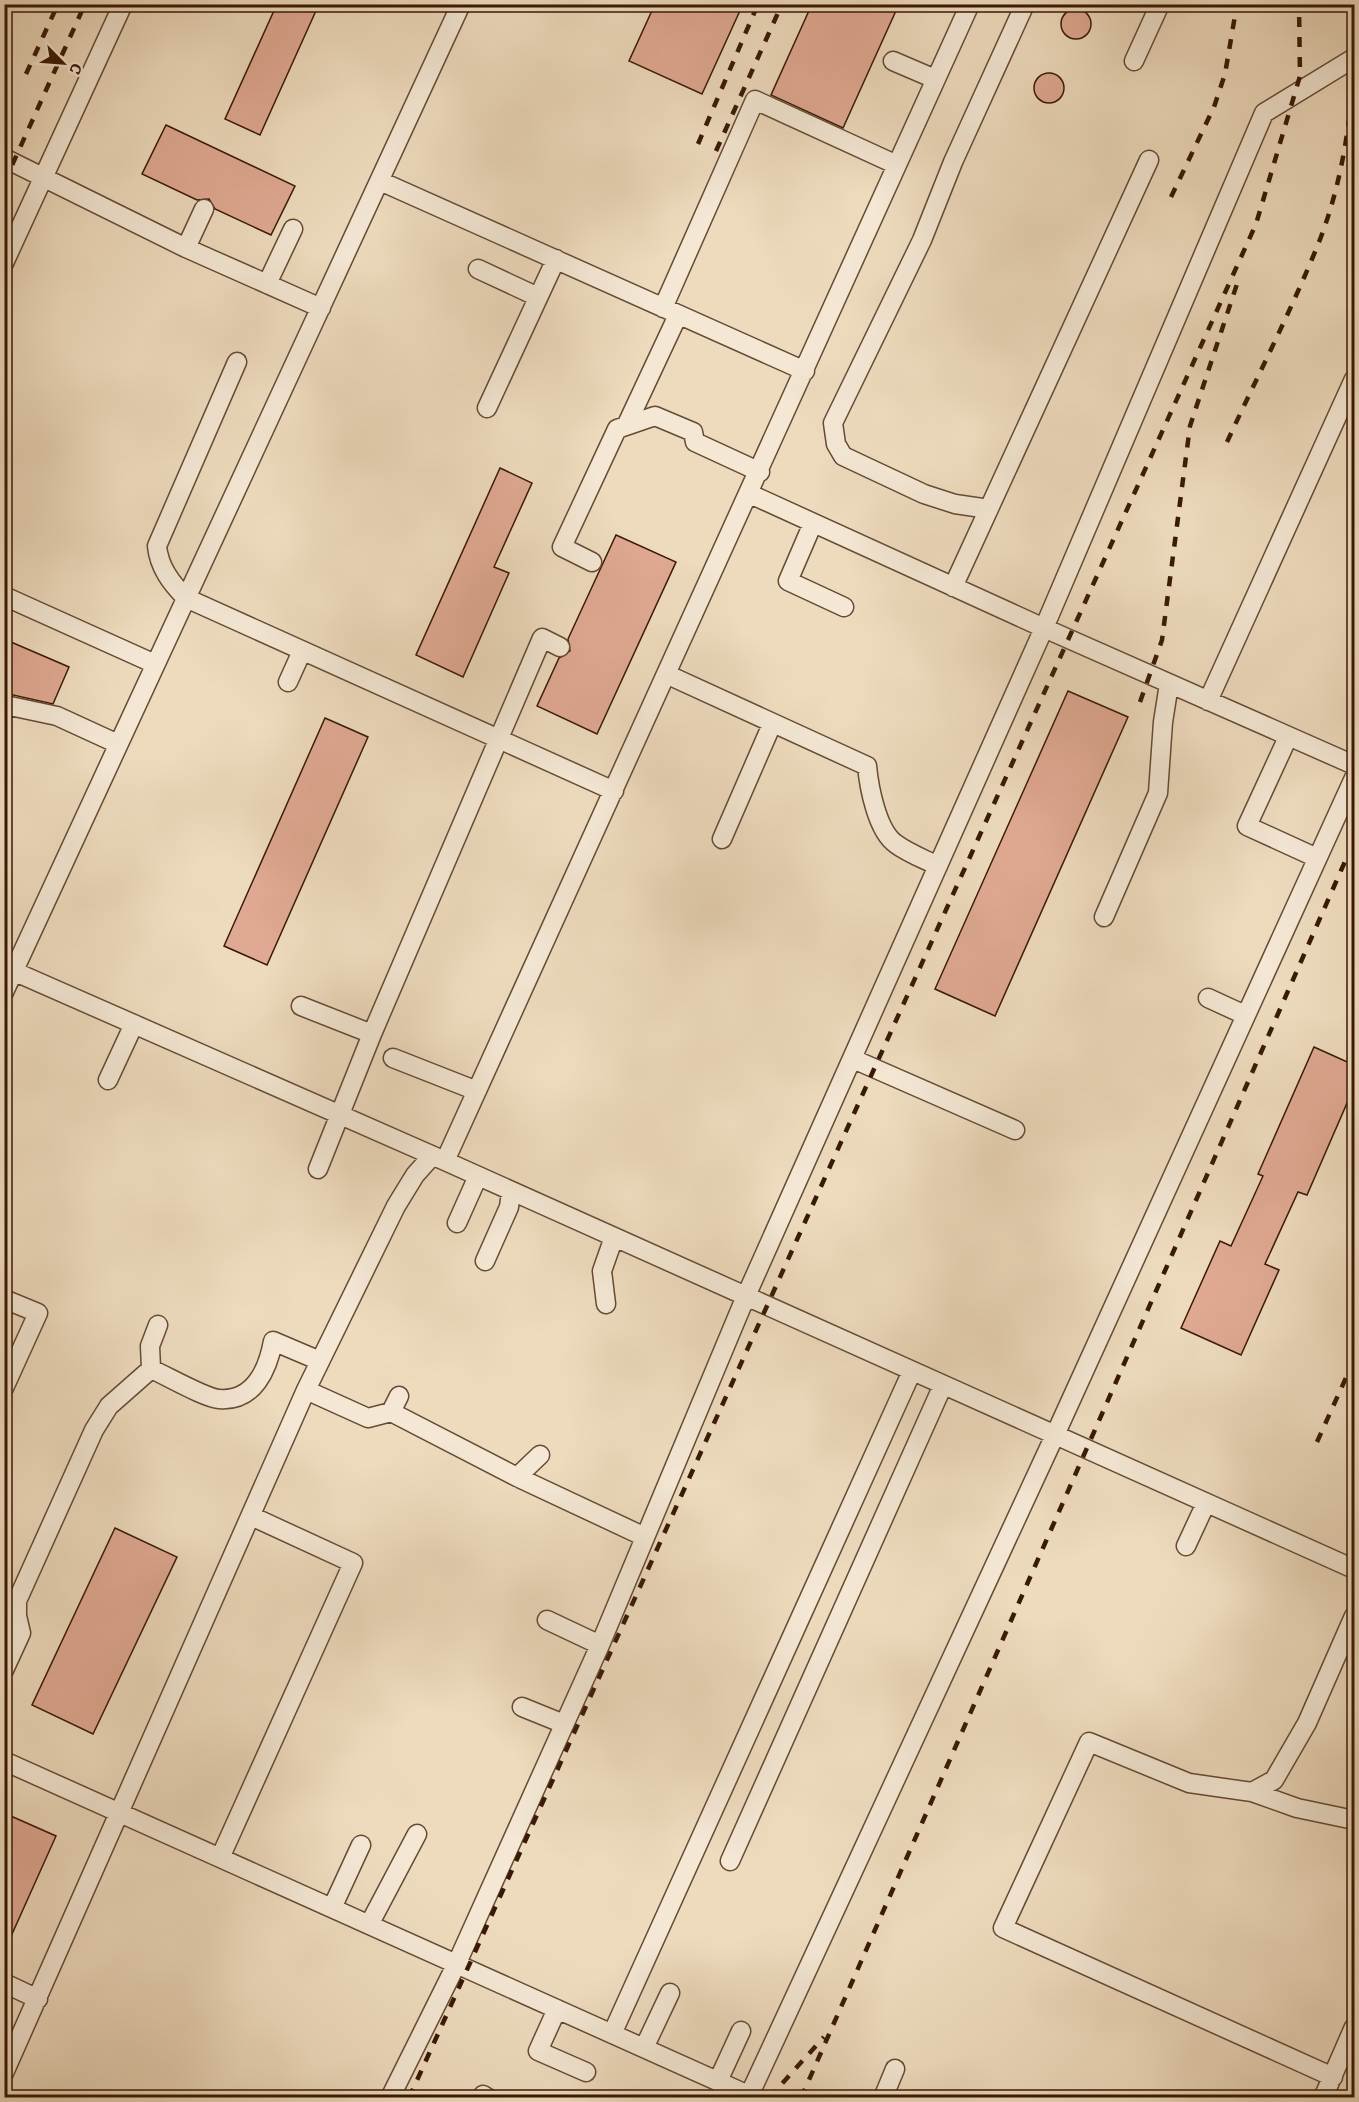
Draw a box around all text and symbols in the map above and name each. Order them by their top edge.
north arrow [33,33,93,93]
text: С [64,60,88,78]

